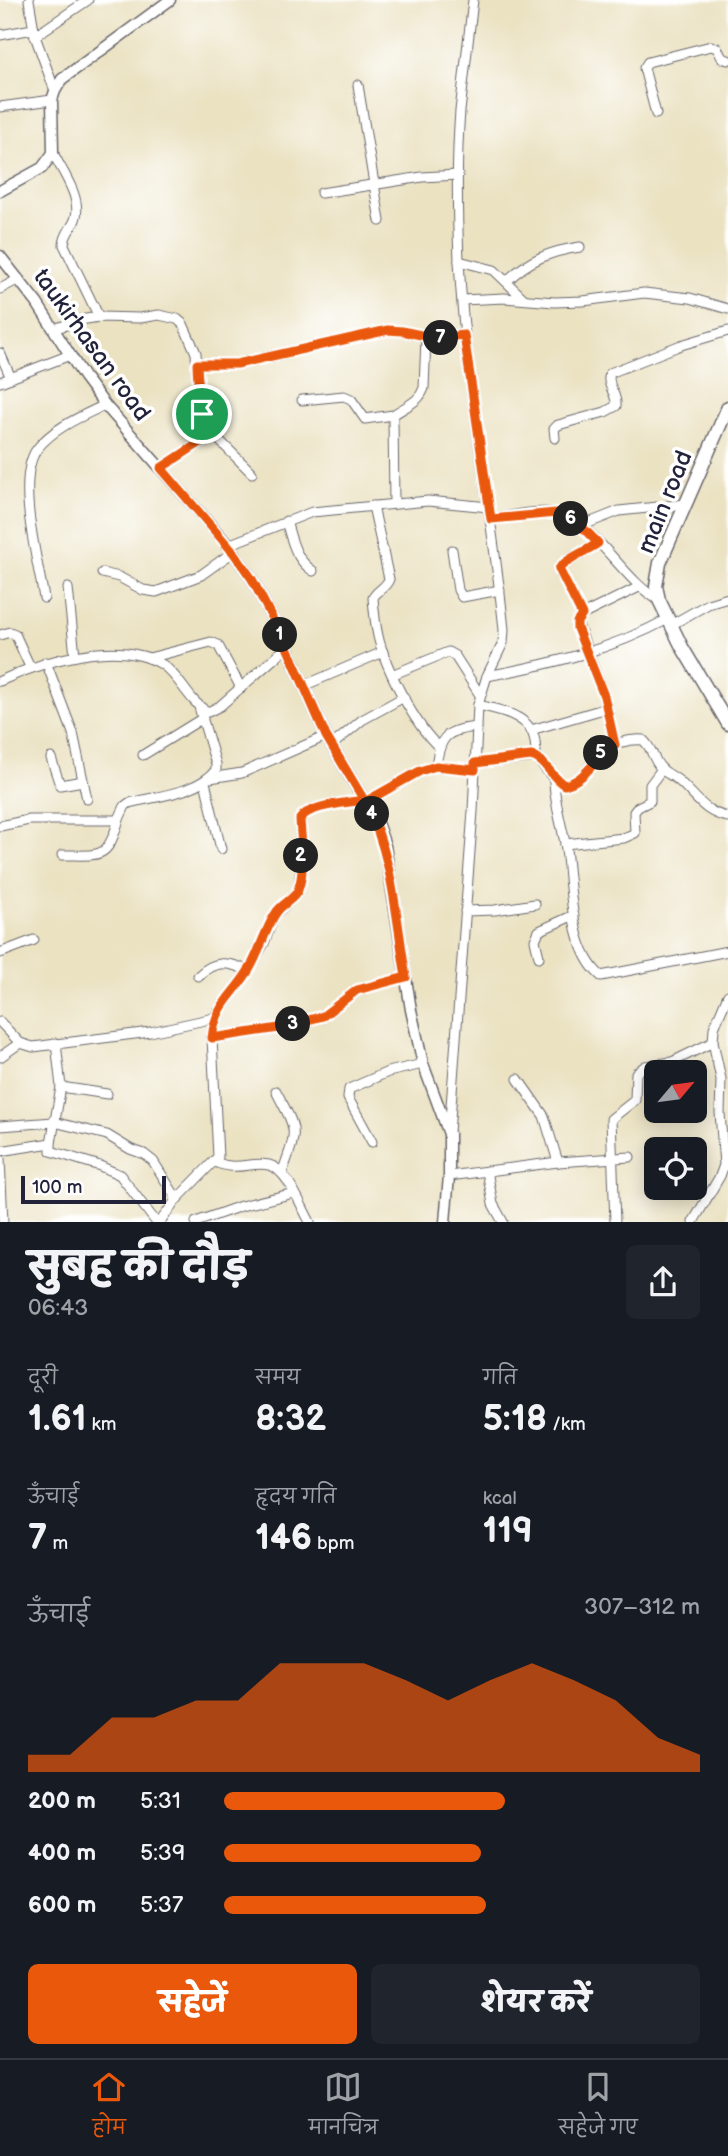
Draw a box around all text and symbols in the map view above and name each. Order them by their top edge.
street label: taukirhasan road [27,263,157,427]
pin: 7 [424,320,458,356]
text: 7 [435,326,446,349]
pin [172,384,232,444]
icon: arrive [183,395,221,433]
street label: main road [631,446,699,558]
pin: 6 [554,502,588,536]
text: 6 [565,507,576,530]
pin: 1 [262,618,298,652]
text: 1 [276,623,284,646]
pin: 5 [584,736,618,770]
text: 5 [595,741,606,764]
pin: 4 [354,796,390,832]
text: 4 [366,802,377,825]
pin: 2 [284,838,318,874]
text: 2 [295,844,306,867]
pin: 3 [276,1006,310,1042]
text: 3 [287,1012,298,1035]
north arrow [644,1060,707,1124]
map controls [644,1060,707,1200]
button: locate [644,1137,707,1200]
scale bar [21,1172,166,1204]
text: 100 m [32,1176,83,1199]
text: सुबह की दौड़ [28,1245,249,1290]
button: share [626,1245,700,1319]
text: 06:43 [28,1294,88,1322]
text: दूरी [28,1367,58,1390]
text: समय [255,1367,301,1390]
text: गति [483,1367,517,1390]
text: 1.61 [28,1398,86,1441]
text: 8:32 [255,1398,326,1441]
text: 5:18 [483,1398,547,1441]
text: km [86,1413,117,1436]
text: /km [547,1413,586,1436]
text: ऊँचाई [28,1486,79,1509]
text: हृदय गति [255,1486,336,1509]
text: kcal [483,1487,517,1510]
text: 119 [483,1510,533,1553]
text: 7 [28,1517,47,1560]
text: 146 [255,1517,312,1560]
text: m [47,1532,68,1555]
text: bpm [312,1532,354,1555]
text: 307–312 m [584,1593,700,1621]
text: ऊँचाई [28,1601,90,1629]
text: 200 m [28,1787,96,1815]
text: 5:31 [140,1787,181,1815]
text: 400 m [28,1839,96,1867]
text: 5:39 [140,1839,185,1867]
text: 600 m [28,1891,96,1919]
text: 5:37 [140,1891,183,1919]
button: सहेजें [28,1964,357,2044]
button: शेयर करें [371,1964,700,2044]
tab: होम [90,2068,128,2148]
tab: मानचित्र [309,2068,378,2148]
tab: सहेजे गए [559,2068,638,2148]

